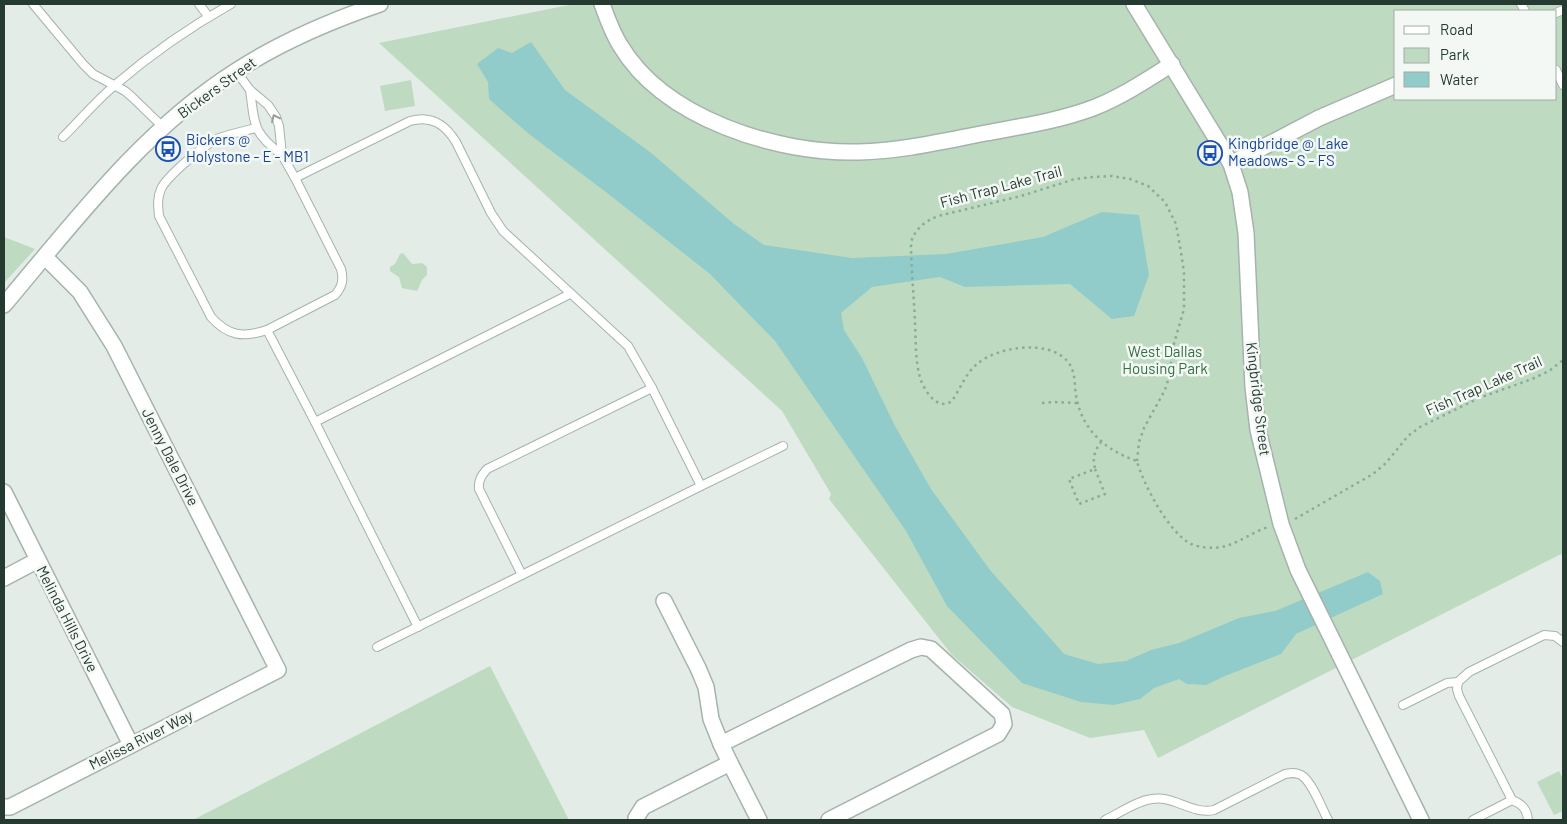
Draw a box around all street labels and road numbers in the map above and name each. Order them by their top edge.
street label: Bickers Street [174,53,259,122]
street label: Fish Trap Lake Trail [938,161,1064,211]
street label: Kingbridge Street [1243,341,1275,457]
street label: Fish Trap Lake Trail [1423,351,1544,419]
street label: Jenny Dale Drive [139,405,203,508]
street label: Melinda Hills Drive [33,562,102,675]
street label: Melissa River Way [86,705,196,773]

